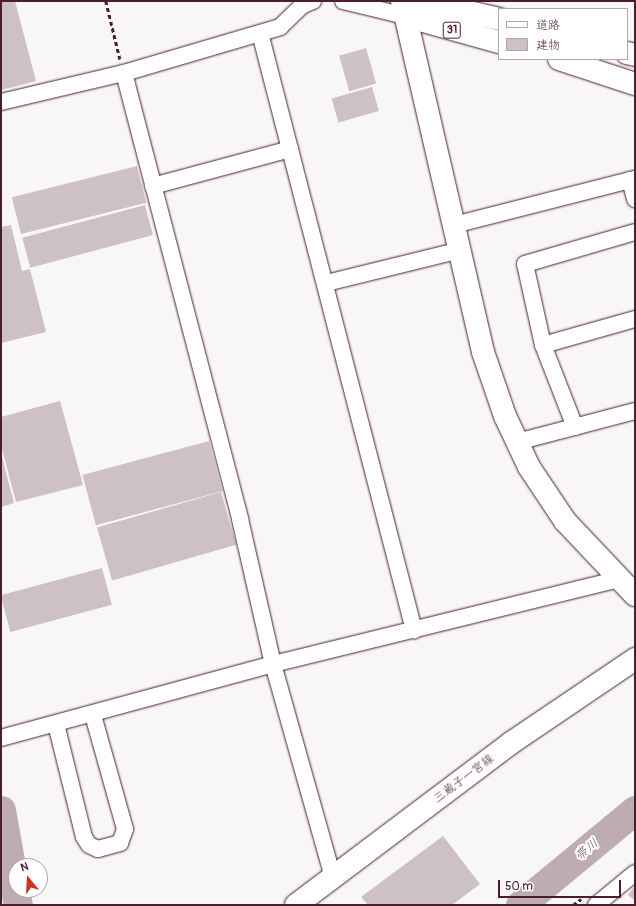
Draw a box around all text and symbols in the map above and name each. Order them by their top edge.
legend [498,8,628,60]
text: 道路 [536,18,560,33]
road number: 31 [442,21,462,39]
text: 建物 [536,38,560,53]
street label: 三蔵子一宮線 [431,752,497,806]
water label: 帯川 [572,836,602,864]
north arrow [8,858,48,898]
text: N [19,860,30,874]
scale bar [500,872,623,898]
text: 50 m [505,879,533,894]

